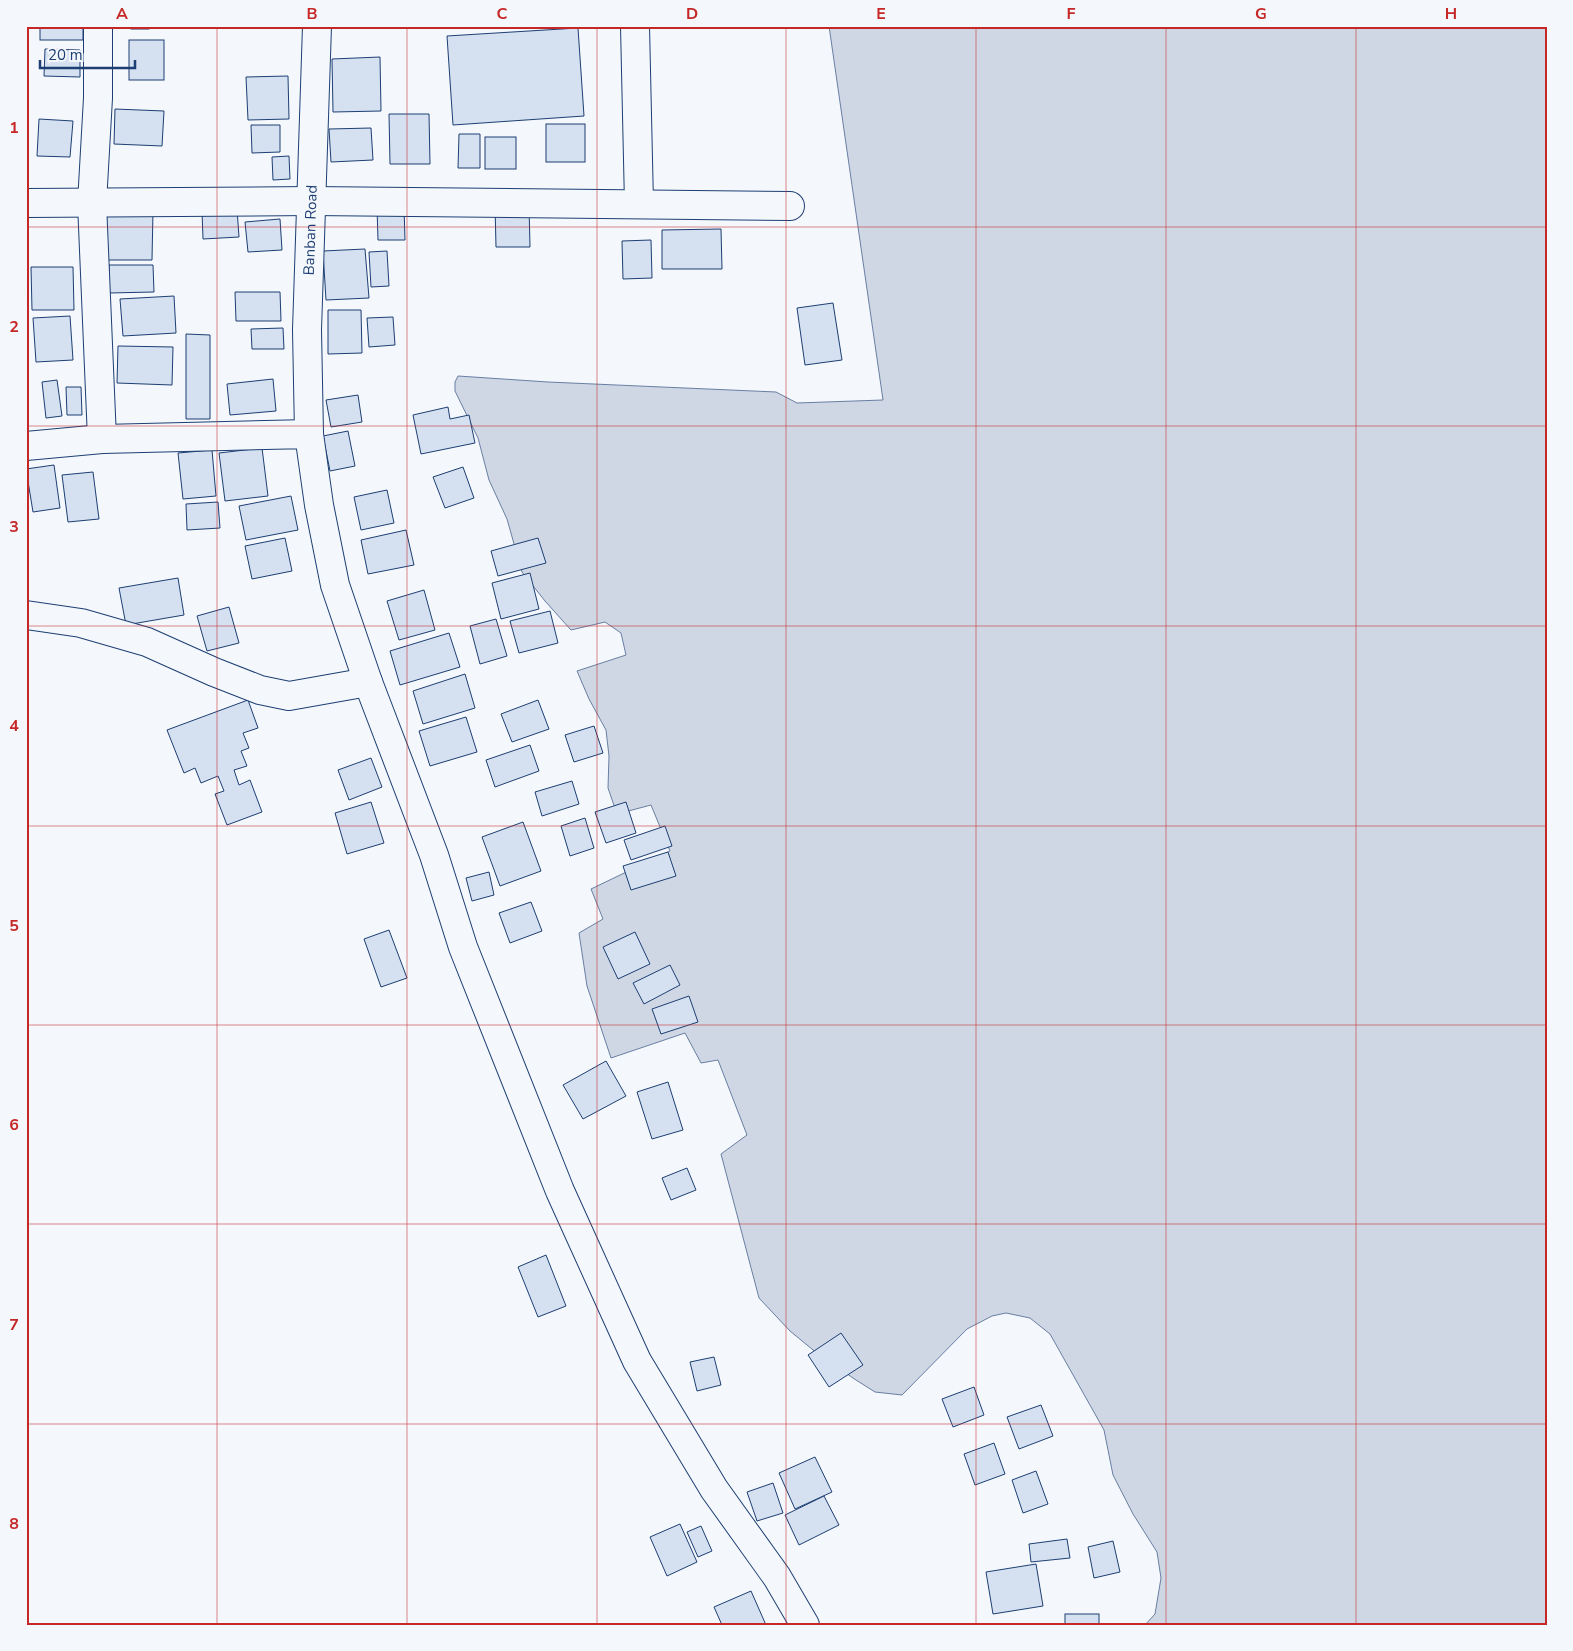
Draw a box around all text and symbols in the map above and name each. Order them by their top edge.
text: A [116,3,128,25]
text: B [306,3,318,25]
text: C [497,3,508,25]
text: D [686,3,698,25]
text: E [876,3,886,25]
text: F [1067,3,1076,25]
text: G [1255,3,1267,25]
text: H [1445,3,1457,25]
scale bar [40,38,135,70]
text: 20 m [48,45,83,65]
text: 1 [9,117,19,139]
street label: Banban Road [299,184,322,276]
text: 2 [9,316,19,338]
text: 3 [9,516,19,538]
text: 4 [9,715,19,737]
text: 5 [9,915,19,937]
text: 6 [9,1114,19,1136]
text: 7 [9,1314,19,1336]
text: 8 [9,1513,19,1535]

